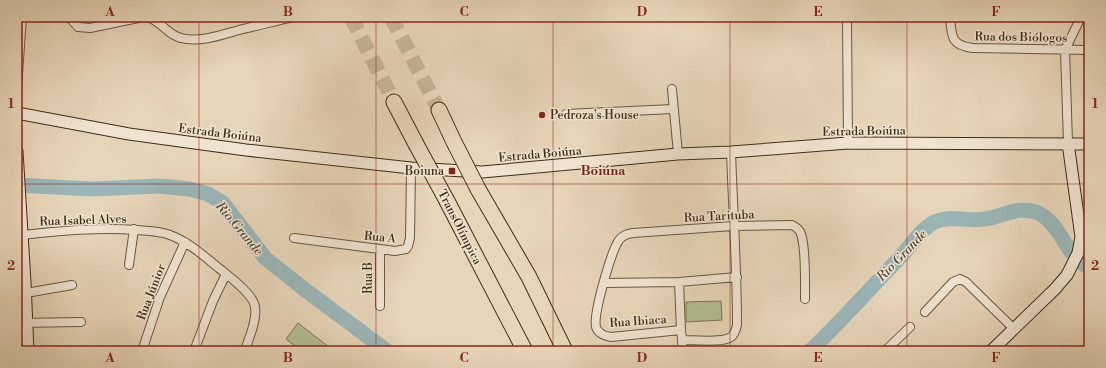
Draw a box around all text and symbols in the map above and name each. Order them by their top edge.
text: A [104,4,115,20]
text: B [283,4,293,20]
text: C [459,4,469,20]
text: D [637,4,647,20]
text: E [813,4,823,20]
text: F [991,4,1001,20]
street label: Rua dos Biólogos [975,29,1067,46]
text: 1 [8,96,15,112]
text: 1 [1092,96,1099,112]
place label: Pedroza's House [550,108,639,123]
marker: Pedroza's House [537,110,547,120]
street label: Estrada Boiúna [178,121,263,146]
street label: Estrada Boiúna [822,123,907,140]
street label: Estrada Boiúna [498,143,583,166]
district label: Boiúna [581,163,626,179]
place label: Boiuna [404,164,445,179]
marker: Boiuna [447,166,457,176]
street label: TransOlímpica [434,187,485,268]
water label: Rio Grande [211,198,266,259]
street label: Rua Tarituba [683,207,756,226]
street label: Rua Isabel Alves [39,211,127,230]
water label: Rio Grande [873,227,930,285]
street label: Rua A [363,229,397,246]
text: 2 [7,258,15,274]
text: 2 [1091,258,1099,274]
street label: Rua Júnior [134,262,169,322]
street label: Rua B [361,262,376,294]
street label: Rua Ibiaca [609,312,668,331]
text: A [104,350,115,366]
text: B [283,350,293,366]
text: C [459,350,469,366]
text: D [637,350,647,366]
text: E [813,350,823,366]
text: F [991,350,1001,366]

